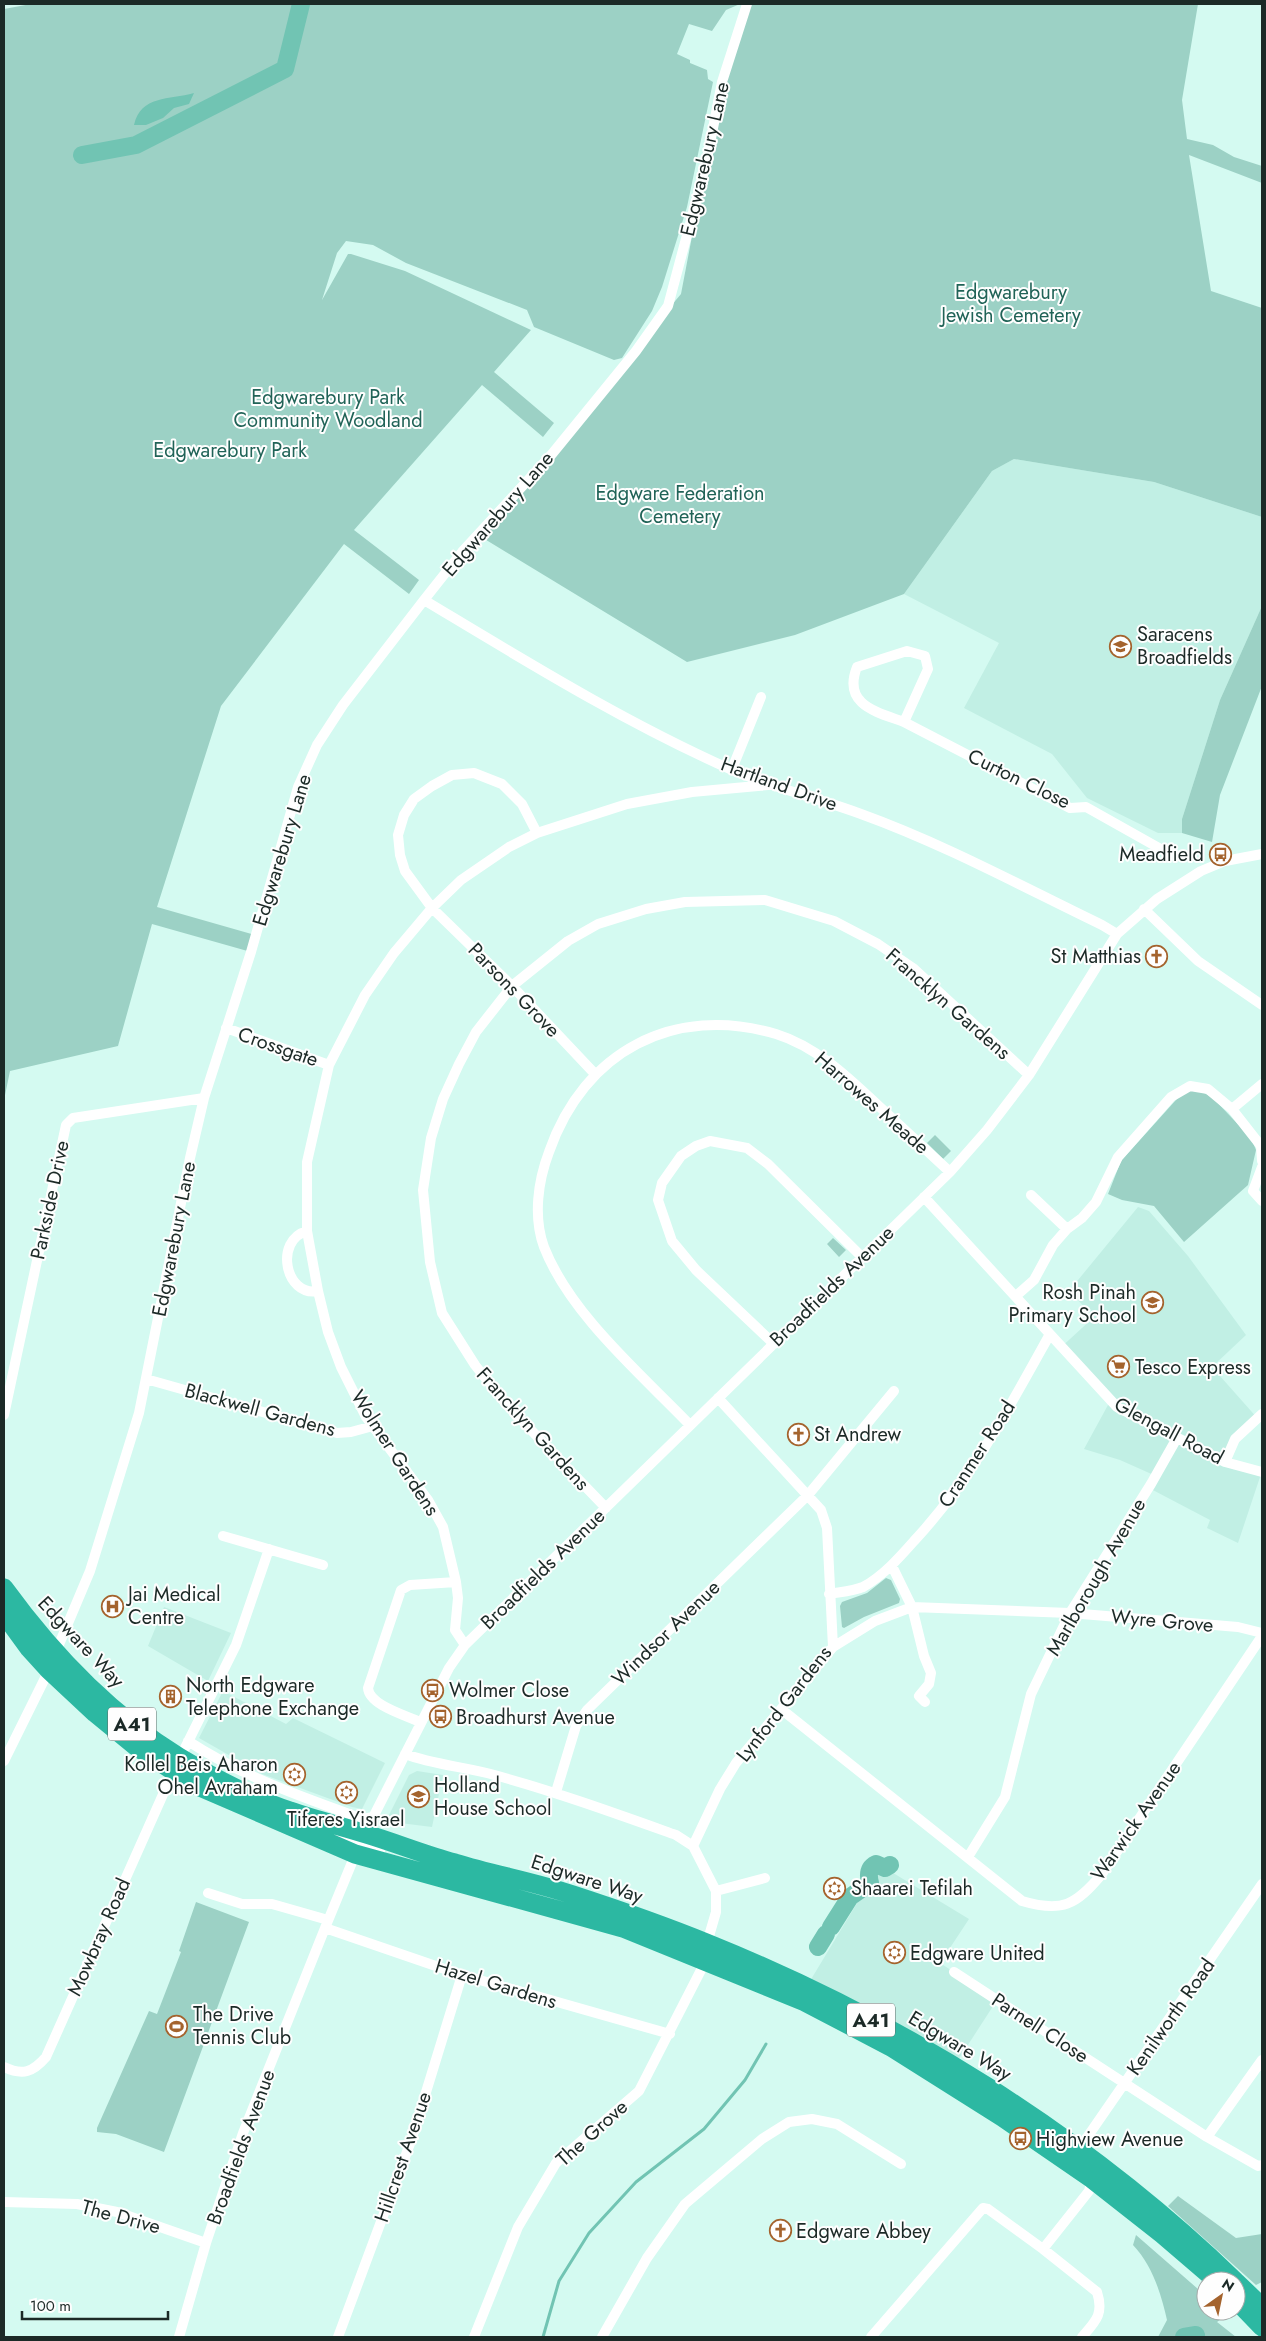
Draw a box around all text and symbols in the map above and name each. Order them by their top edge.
street label: Edgwarebury Lane [673,79,737,239]
park label: Edgwarebury Jewish Cemetery [938,278,1081,330]
park label: Edgwarebury Park Community Woodland [233,383,423,435]
park label: Edgwarebury Park [153,436,307,465]
street label: Edgwarebury Lane [435,445,561,583]
park label: Edgware Federation Cemetery [595,479,765,531]
place label: Saracens Broadfields [1137,620,1232,672]
school or university icon: Saracens Broadfields [1109,634,1133,658]
street label: Curton Close [963,742,1075,816]
street label: Hartland Drive [717,749,841,819]
street label: Edgwarebury Lane [245,770,319,930]
place label: Meadfield [1119,840,1204,869]
bus stop icon: Meadfield [1208,842,1232,866]
street label: Parsons Grove [461,936,567,1044]
street label: Francklyn Gardens [879,942,1017,1066]
place label: St Matthias [1050,942,1141,971]
church icon: St Matthias [1145,944,1169,968]
street label: Crossgate [234,1020,322,1074]
street label: Harrowes Meade [808,1045,936,1161]
street label: Parkside Drive [23,1138,77,1262]
street label: Edgwarebury Lane [145,1159,203,1319]
street label: Broadfields Avenue [763,1219,901,1353]
place label: Rosh Pinah Primary School [1008,1278,1136,1330]
school or university icon: Rosh Pinah Primary School [1140,1291,1164,1315]
place label: Tesco Express [1135,1353,1251,1382]
supermarket icon: Tesco Express [1107,1355,1131,1379]
street label: Francklyn Gardens [470,1361,596,1497]
street label: Blackwell Gardens [181,1376,339,1444]
street label: Wolmer Gardens [343,1384,447,1522]
street label: Glengall Road [1109,1390,1229,1472]
street label: Cranmer Road [931,1395,1023,1513]
place label: St Andrew [814,1420,901,1449]
church icon: St Andrew [786,1422,810,1446]
street label: Marlborough Avenue [1039,1493,1153,1661]
street label: Broadfields Avenue [474,1502,612,1636]
street label: Windsor Avenue [605,1574,727,1692]
place label: Jai Medical Centre [125,1580,221,1632]
street label: Edgware Way [31,1590,131,1694]
hospital icon: Jai Medical Centre [100,1594,124,1618]
street label: Wyre Grove [1109,1602,1215,1640]
street label: Lynford Gardens [729,1640,839,1768]
place label: North Edgware Telephone Exchange [186,1671,359,1723]
place label: Wolmer Close [449,1676,569,1705]
bus stop icon: Wolmer Close [421,1678,445,1702]
building icon: North Edgware Telephone Exchange [158,1685,182,1709]
place label: Broadhurst Avenue [456,1703,615,1732]
bus stop icon: Broadhurst Avenue [428,1705,452,1729]
road number: A41 [108,1708,156,1740]
place label: Kollel Beis Aharon Ohel Avraham [124,1750,278,1802]
street label: Warwick Avenue [1084,1755,1188,1887]
synagogue icon: Kollel Beis Aharon Ohel Avraham [282,1763,306,1787]
place label: Holland House School [434,1771,552,1823]
synagogue icon: Tiferes Yisrael [334,1781,358,1805]
school or university icon: Holland House School [406,1785,430,1809]
place label: Tiferes Yisrael [287,1805,405,1834]
street label: Edgware Way [527,1847,647,1911]
street label: Mowbray Road [60,1873,138,2001]
place label: Shaarei Tefilah [851,1874,973,1903]
synagogue icon: Shaarei Tefilah [823,1876,847,1900]
place label: Edgware United [910,1939,1045,1968]
synagogue icon: Edgware United [882,1941,906,1965]
street label: Hazel Gardens [432,1952,560,2016]
street label: Kenilworth Road [1120,1953,1222,2081]
street label: Parnell Close [986,1986,1094,2070]
place label: The Drive Tennis Club [193,2000,291,2052]
road number: A41 [847,2004,895,2036]
street label: Edgware Way [903,2004,1017,2088]
sports icon: The Drive Tennis Club [165,2014,189,2038]
street label: Broadfields Avenue [199,2065,283,2229]
street label: Hillcrest Avenue [367,2088,439,2226]
street label: The Grove [550,2093,634,2173]
place label: Highview Avenue [1036,2125,1183,2154]
bus stop icon: Highview Avenue [1008,2127,1032,2151]
street label: The Drive [78,2193,164,2241]
place label: Edgware Abbey [796,2217,931,2246]
church icon: Edgware Abbey [768,2219,792,2243]
north arrow [1196,2271,1246,2321]
text: N [1218,2274,1238,2297]
scale bar [22,2288,169,2320]
text: 100 m [30,2295,71,2317]

